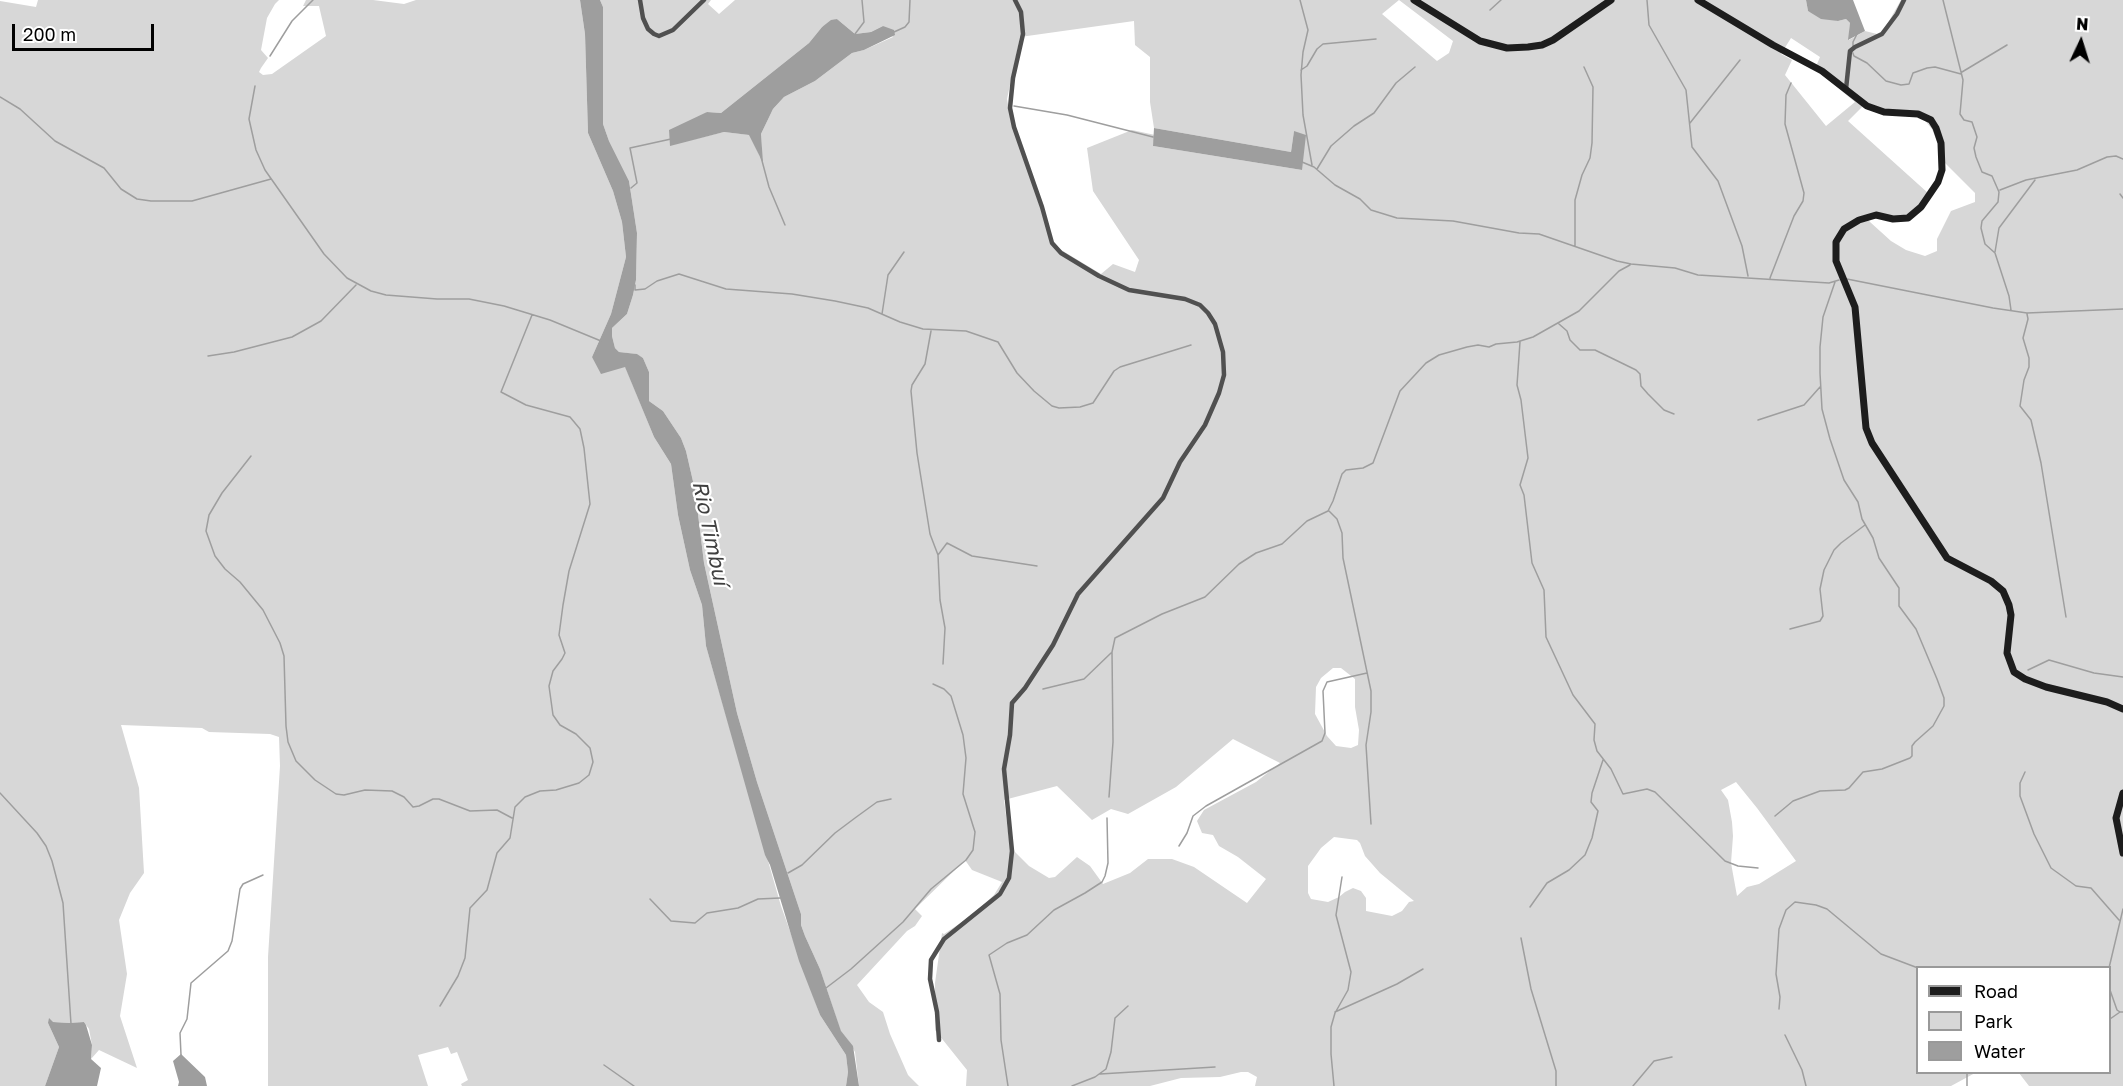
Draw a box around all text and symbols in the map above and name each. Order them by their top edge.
scale bar [15,12,158,50]
north arrow [2051,12,2111,72]
text: N [2075,14,2089,34]
text: 200 m [23,23,76,45]
water label: Rio Timbuí [687,478,733,588]
legend [1916,966,2111,1074]
text: Road [1974,980,2018,1002]
text: Park [1974,1010,2013,1032]
text: Water [1974,1040,2025,1062]

